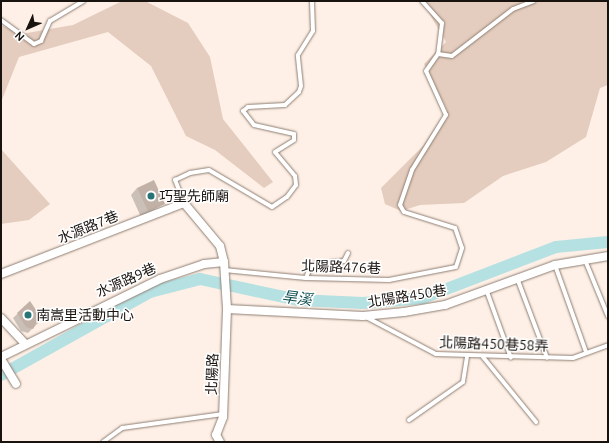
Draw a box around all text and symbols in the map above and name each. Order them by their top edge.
north arrow [8,8,48,48]
text: N [12,29,27,44]
place label: 巧聖先師廟 [159,188,229,204]
marker: 巧聖先師廟 [146,191,156,201]
street label: 水源路7巷 [55,207,121,247]
street label: 北陽路476巷 [301,257,381,277]
street label: 水源路9巷 [93,259,159,301]
street label: 北陽路450巷 [366,281,448,311]
water label: 旱溪 [281,287,313,309]
place label: 南嵩里活動中心 [36,307,134,323]
marker: 南嵩里活動中心 [23,310,33,320]
street label: 北陽路450巷58弄 [439,334,549,354]
street label: 北陽路 [203,353,221,395]

